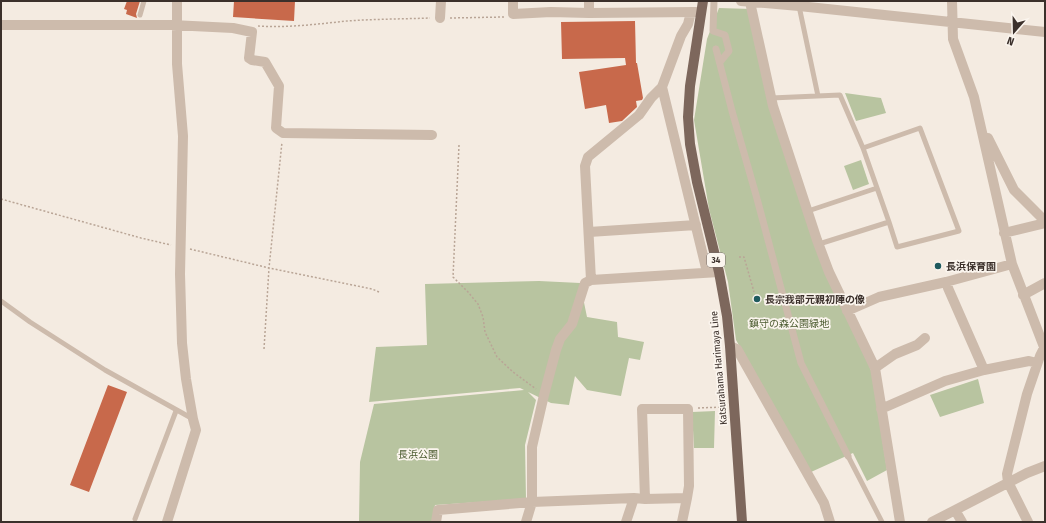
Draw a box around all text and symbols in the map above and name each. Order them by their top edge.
north arrow [994,12,1034,52]
text: N [1005,34,1016,48]
road number: 34 [707,253,725,267]
marker: 長浜保育園 [933,261,943,271]
place label: 長浜保育園 [946,261,996,273]
marker: 長宗我部元親初陣の像 [752,294,762,304]
place label: 長宗我部元親初陣の像 [765,294,865,306]
street label: Katsurahama Harimaya Line [708,310,730,425]
park label: 鎮守の森公園緑地 [749,318,830,330]
park label: 長浜公園 [398,449,438,461]

